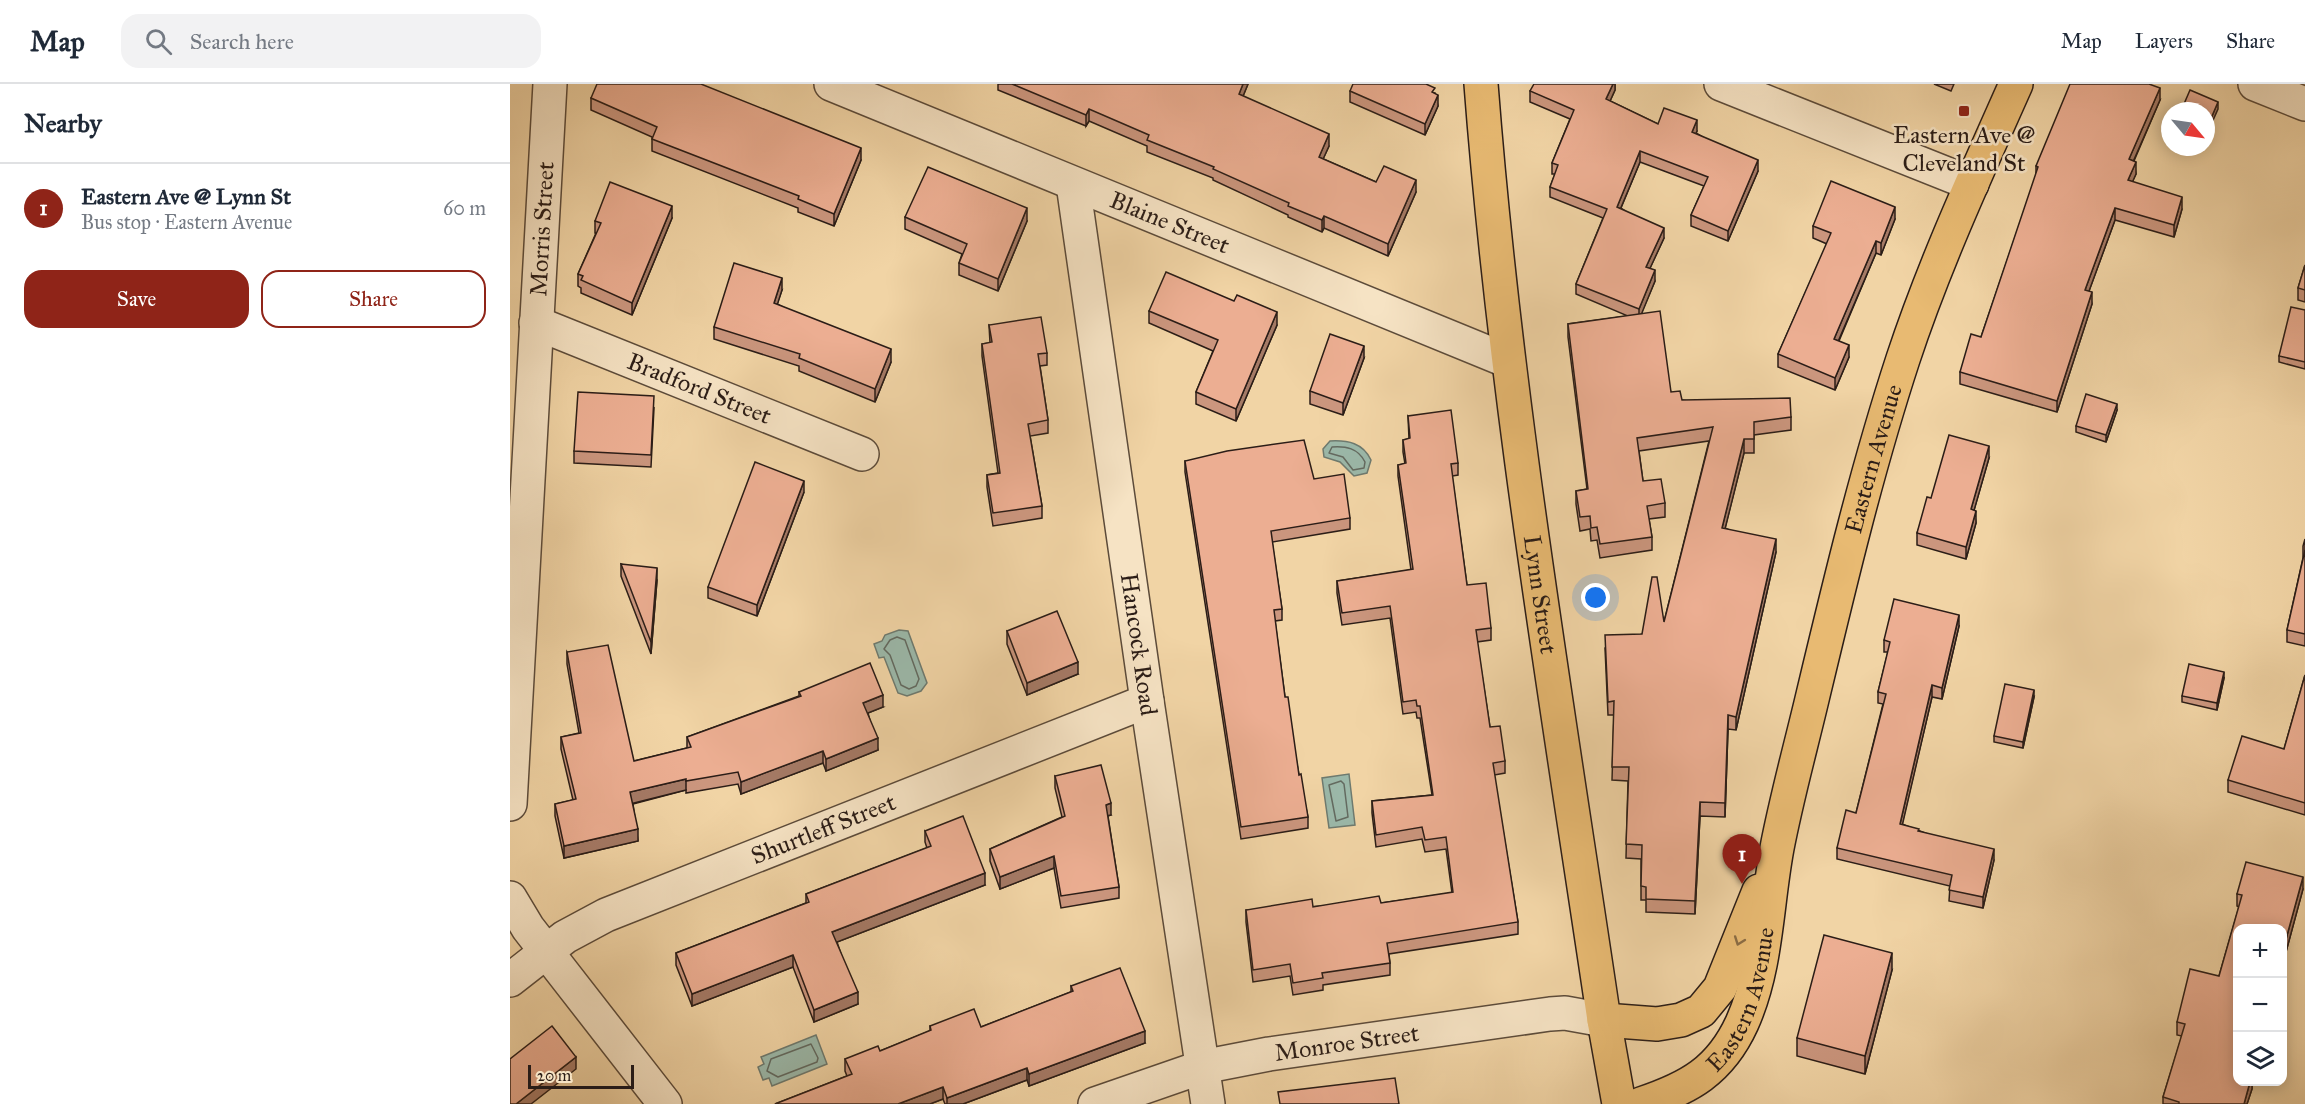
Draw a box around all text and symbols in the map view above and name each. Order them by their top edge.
search box [121,14,541,68]
text: Map [30,24,85,59]
icon: search [142,25,175,58]
text: Search here [190,28,294,55]
text: Map [2061,28,2102,54]
text: Layers [2135,28,2193,54]
text: Share [2226,28,2275,54]
north arrow [2161,102,2215,156]
marker: Eastern Ave @ Cleveland St [1957,104,1971,118]
text: Nearby [24,107,102,139]
place label: Eastern Ave @ Cleveland St [1893,120,2035,178]
street label: Morris Street [523,160,561,297]
text: Eastern Ave @ Lynn St [81,183,291,210]
street label: Blaine Street [1105,185,1235,261]
text: 1 [40,196,47,220]
text: 60 m [443,196,486,220]
text: Bus stop · Eastern Avenue [81,210,292,234]
button: Save [24,270,249,328]
button: Share [261,270,486,328]
street label: Bradford Street [623,346,776,431]
street label: Eastern Avenue [1838,381,1909,537]
street label: Lynn Street [1517,533,1564,656]
street label: Hancock Road [1114,571,1164,718]
your location [1581,583,1610,612]
street label: Shurtleff Street [747,787,900,871]
pin: 1 [1722,834,1762,884]
map controls [2233,924,2287,1086]
button: + [2233,924,2287,978]
street label: Eastern Avenue [1700,925,1781,1078]
one-way arrow [1734,935,1747,946]
button: − [2233,978,2287,1032]
street label: Monroe Street [1273,1018,1421,1068]
button: layers [2233,1032,2287,1086]
scale bar [528,1062,634,1090]
text: 20 m [537,1066,571,1085]

